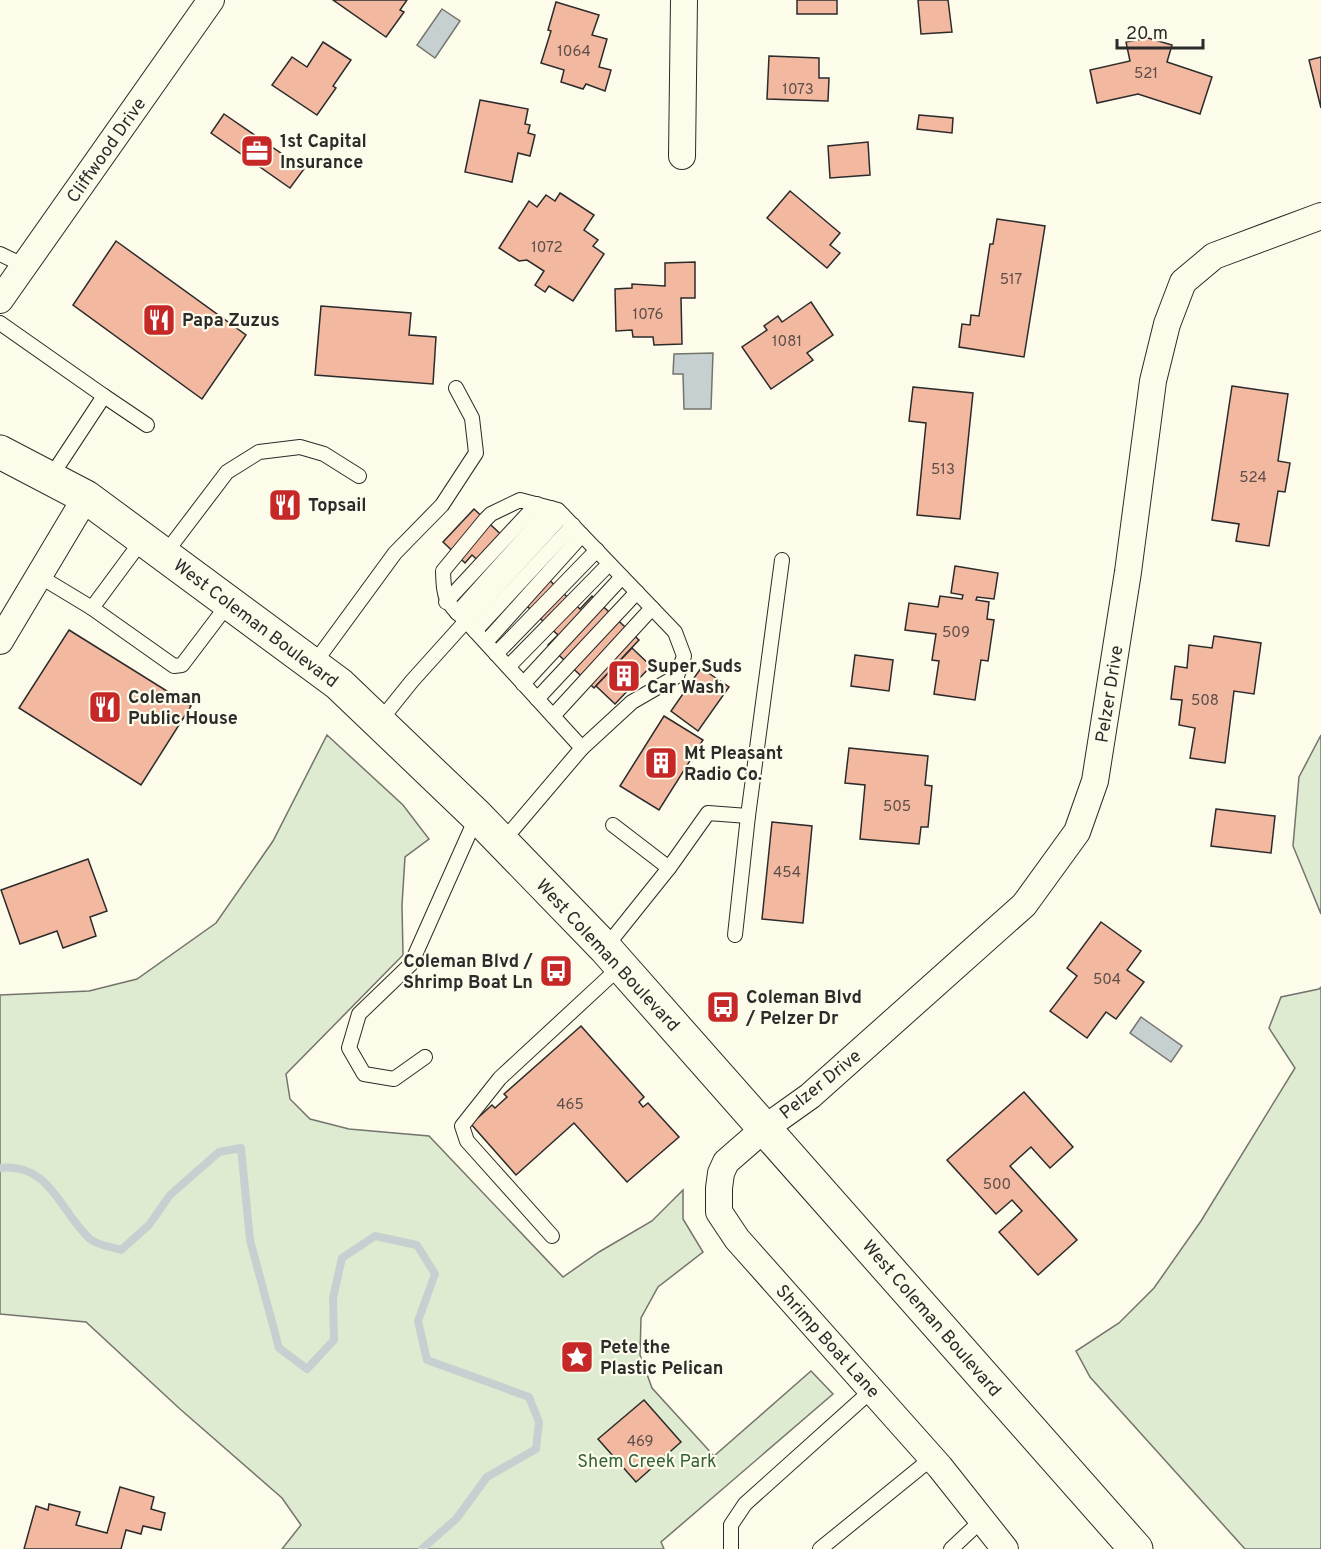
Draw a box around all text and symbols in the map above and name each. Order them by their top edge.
scale bar [1117,12,1202,50]
text: 20 m [1126,23,1168,46]
house number: 1064 [557,43,591,62]
house number: 521 [1134,65,1158,84]
house number: 1073 [782,81,814,100]
street label: Cliffwood Drive [62,94,152,208]
place label: 1st Capital Insurance [280,131,367,175]
office icon: 1st Capital Insurance [239,133,275,169]
house number: 1072 [531,239,563,258]
house number: 517 [1000,271,1023,290]
restaurant icon: Papa Zuzus [141,302,177,338]
house number: 1076 [633,306,663,325]
place label: Papa Zuzus [182,310,280,333]
house number: 1081 [772,333,802,352]
house number: 513 [931,461,955,480]
house number: 524 [1239,469,1267,488]
restaurant icon: Topsail [267,487,303,523]
place label: Topsail [308,495,367,518]
street label: West Coleman Boulevard [168,555,342,694]
house number: 509 [942,624,970,643]
street label: Pelzer Drive [1091,644,1130,745]
place label: Super Suds Car Wash [647,656,742,700]
building icon: Super Suds Car Wash [606,658,642,694]
place label: Coleman Public House [128,687,238,731]
restaurant icon: Coleman Public House [87,689,123,725]
house number: 508 [1191,692,1219,711]
place label: Mt Pleasant Radio Co. [684,743,783,787]
building icon: Mt Pleasant Radio Co. [643,745,679,781]
house number: 505 [883,798,911,817]
house number: 454 [773,864,801,883]
street label: West Coleman Boulevard [530,875,684,1037]
place label: Coleman Blvd / Shrimp Boat Ln [403,951,534,995]
bus stop icon: Coleman Blvd / Shrimp Boat Ln [538,953,574,989]
house number: 504 [1093,971,1121,990]
place label: Coleman Blvd / Pelzer Dr [745,987,862,1031]
bus stop icon: Coleman Blvd / Pelzer Dr [705,989,741,1025]
street label: Pelzer Drive [775,1045,866,1125]
house number: 465 [556,1096,584,1115]
house number: 500 [983,1176,1011,1195]
street label: West Coleman Boulevard [856,1236,1005,1402]
street label: Shrimp Boat Lane [770,1280,884,1404]
place label: Pete the Plastic Pelican [600,1337,723,1381]
place icon: Pete the Plastic Pelican [559,1339,595,1375]
house number: 469 [627,1433,653,1452]
park label: Shem Creek Park [577,1451,717,1474]

